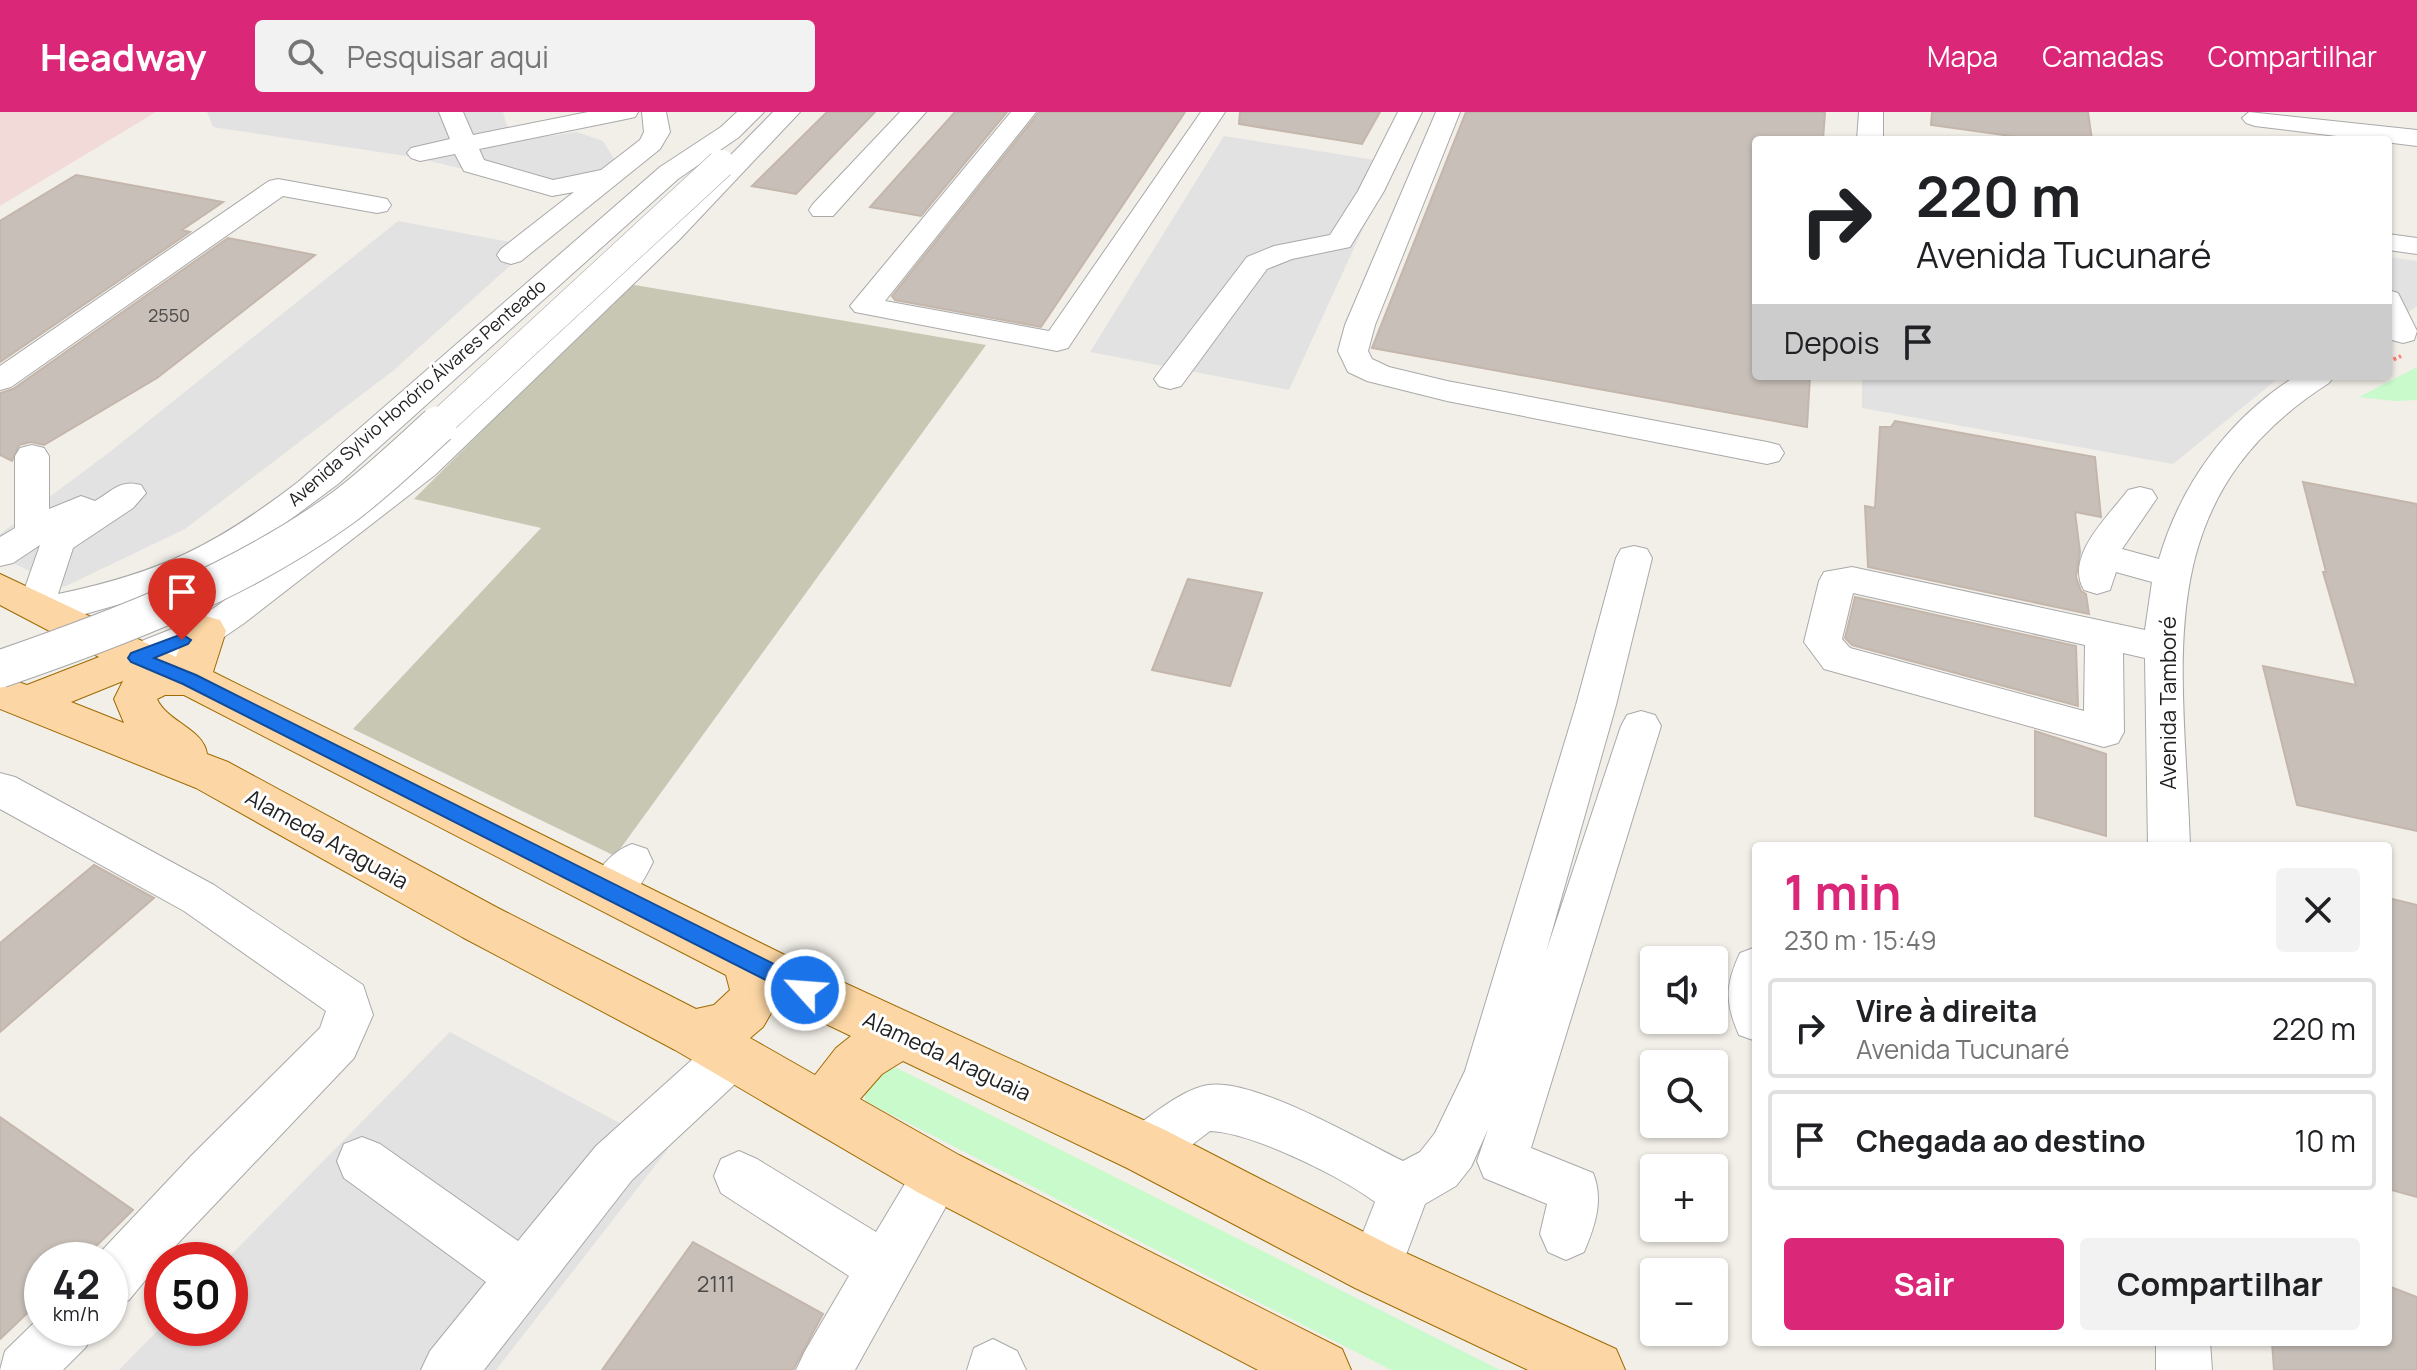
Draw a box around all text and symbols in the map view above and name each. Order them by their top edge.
search box [255,20,815,92]
text: Headway [40,30,207,82]
icon: search [283,34,327,78]
text: Pesquisar aqui [347,36,549,77]
text: Mapa [1927,37,1998,75]
text: Camadas [2042,37,2164,75]
text: Compartilhar [2208,37,2377,75]
text: 220 m [1916,157,2081,234]
icon: right [1784,168,1888,272]
text: Avenida Tucunaré [1916,230,2212,279]
street label: Avenida Sylvio Honório Álvares Penteado [282,273,550,511]
house number: 2550 [148,303,190,327]
icon: arrive [1896,320,1940,364]
text: Depois [1784,322,1880,363]
pin [148,558,216,640]
icon: arrive [160,570,204,614]
street label: Avenida Tamboré [2153,616,2183,790]
street label: Alameda Araguaia [240,782,414,896]
text: 1 min [1784,859,1901,924]
button: close [2276,868,2360,952]
text: 230 m · 15:49 [1784,922,1937,958]
map controls [1640,946,1728,1346]
button: sound [1640,946,1728,1034]
position arrow [763,948,847,1032]
text: Vire à direita [1856,990,2037,1031]
street label: Alameda Araguaia [858,1004,1036,1108]
icon: right [1788,1006,1832,1050]
text: 220 m [2272,1008,2356,1049]
text: Avenida Tucunaré [1856,1031,2069,1067]
button: search [1640,1050,1728,1138]
icon: arrive [1788,1118,1832,1162]
text: Chegada ao destino [1856,1120,2146,1161]
text: 10 m [2295,1120,2356,1161]
button: + [1640,1154,1728,1242]
button: Sair [1784,1238,2064,1330]
button: Compartilhar [2080,1238,2360,1330]
speed limit sign: 50 [144,1242,248,1346]
text: 42 [52,1256,100,1311]
button: − [1640,1258,1728,1346]
house number: 2111 [697,1269,735,1299]
text: km/h [53,1300,99,1327]

